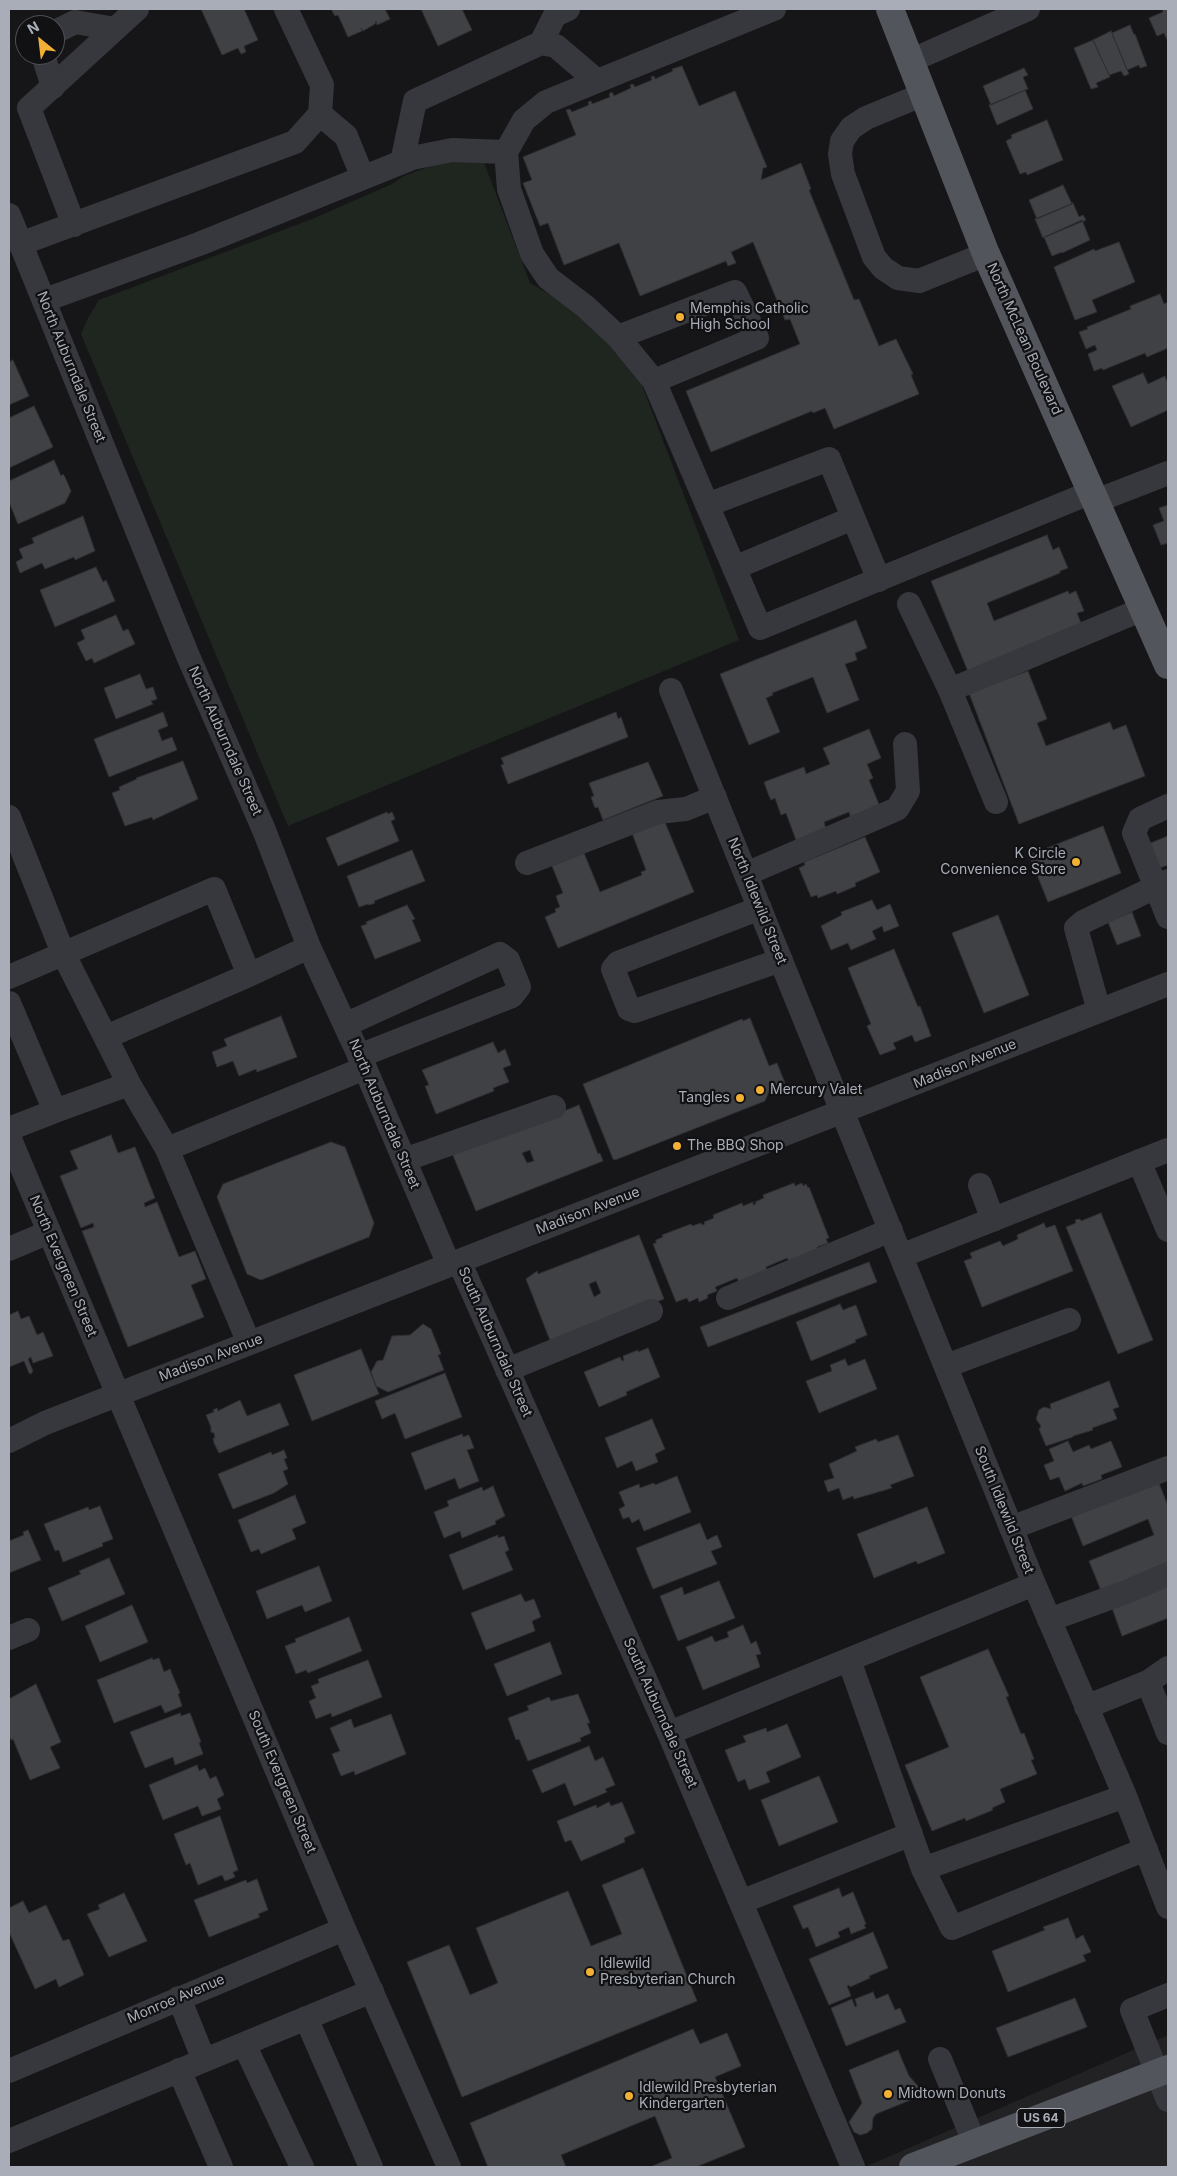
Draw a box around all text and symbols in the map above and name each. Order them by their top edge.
north arrow [15,15,65,65]
text: N [24,17,42,37]
street label: North McLean Boulevard [983,260,1065,418]
street label: North Auburndale Street [33,289,109,445]
place label: Memphis Catholic High School [690,301,809,334]
marker: Memphis Catholic High School [674,311,686,323]
street label: North Auburndale Street [185,664,265,818]
street label: North Idlewild Street [724,835,790,967]
place label: K Circle Convenience Store [940,846,1066,879]
marker: K Circle Convenience Store [1070,856,1082,868]
street label: Madison Avenue [911,1036,1019,1092]
street label: North Auburndale Street [345,1037,423,1191]
place label: Mercury Valet [770,1082,862,1098]
marker: Mercury Valet [754,1084,766,1096]
place label: Tangles [678,1090,730,1106]
marker: Tangles [734,1092,746,1104]
place label: The BBQ Shop [687,1138,784,1154]
marker: The BBQ Shop [671,1140,683,1152]
street label: Madison Avenue [534,1184,642,1238]
street label: North Evergreen Street [26,1193,100,1339]
street label: South Auburndale Street [454,1264,536,1420]
street label: Madison Avenue [157,1331,265,1385]
street label: South Idlewild Street [971,1444,1037,1576]
street label: South Auburndale Street [619,1635,701,1791]
street label: South Evergreen Street [244,1708,320,1856]
place label: Idlewild Presbyterian Church [600,1956,736,1988]
marker: Idlewild Presbyterian Church [584,1966,596,1978]
street label: Monroe Avenue [125,1971,227,2027]
place label: Idlewild Presbyterian Kindergarten [639,2080,777,2112]
place label: Midtown Donuts [898,2086,1006,2102]
marker: Midtown Donuts [882,2088,894,2100]
marker: Idlewild Presbyterian Kindergarten [623,2090,635,2102]
road number: US 64 [1017,2108,1065,2128]

